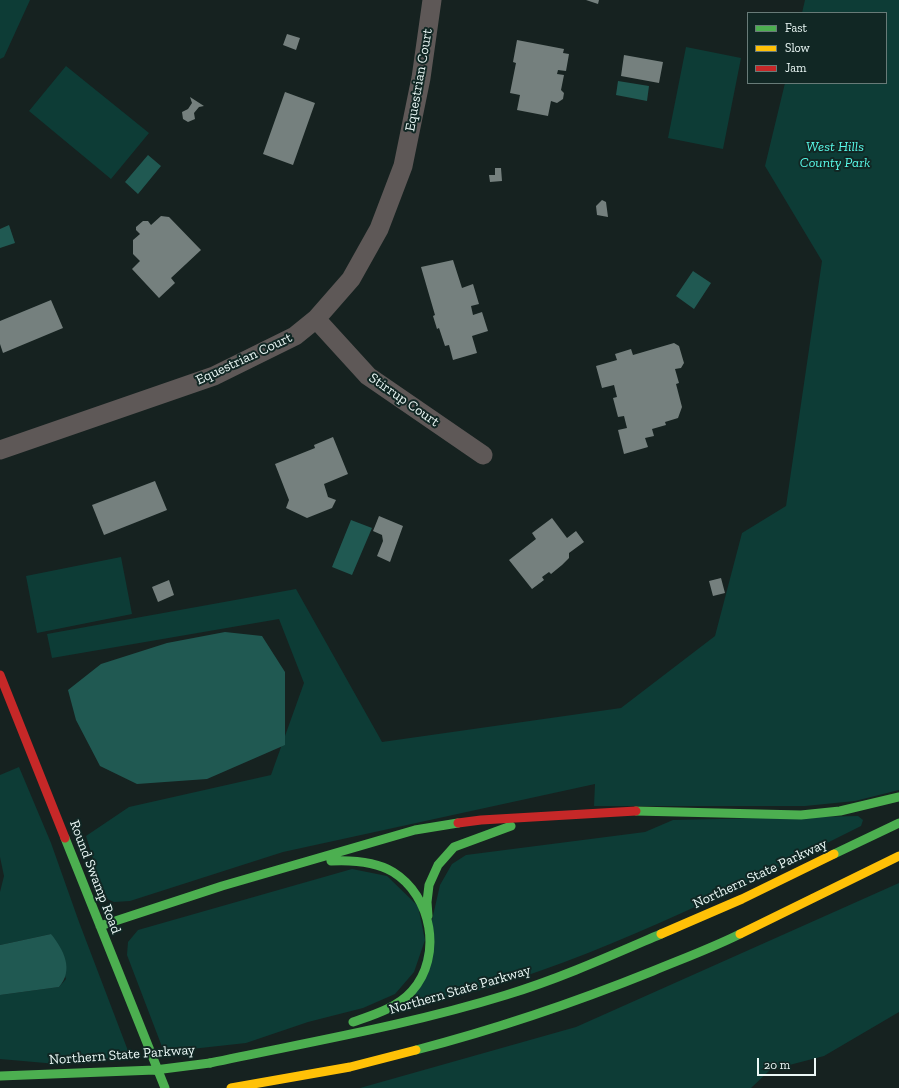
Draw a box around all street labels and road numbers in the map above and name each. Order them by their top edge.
street label: Equestrian Court [402,27,436,133]
street label: Equestrian Court [193,329,295,389]
street label: Stirrup Court [366,370,442,430]
street label: Round Swamp Road [66,818,124,936]
street label: Northern State Parkway [690,835,830,913]
street label: Northern State Parkway [387,962,533,1018]
street label: Northern State Parkway [48,1042,196,1068]

